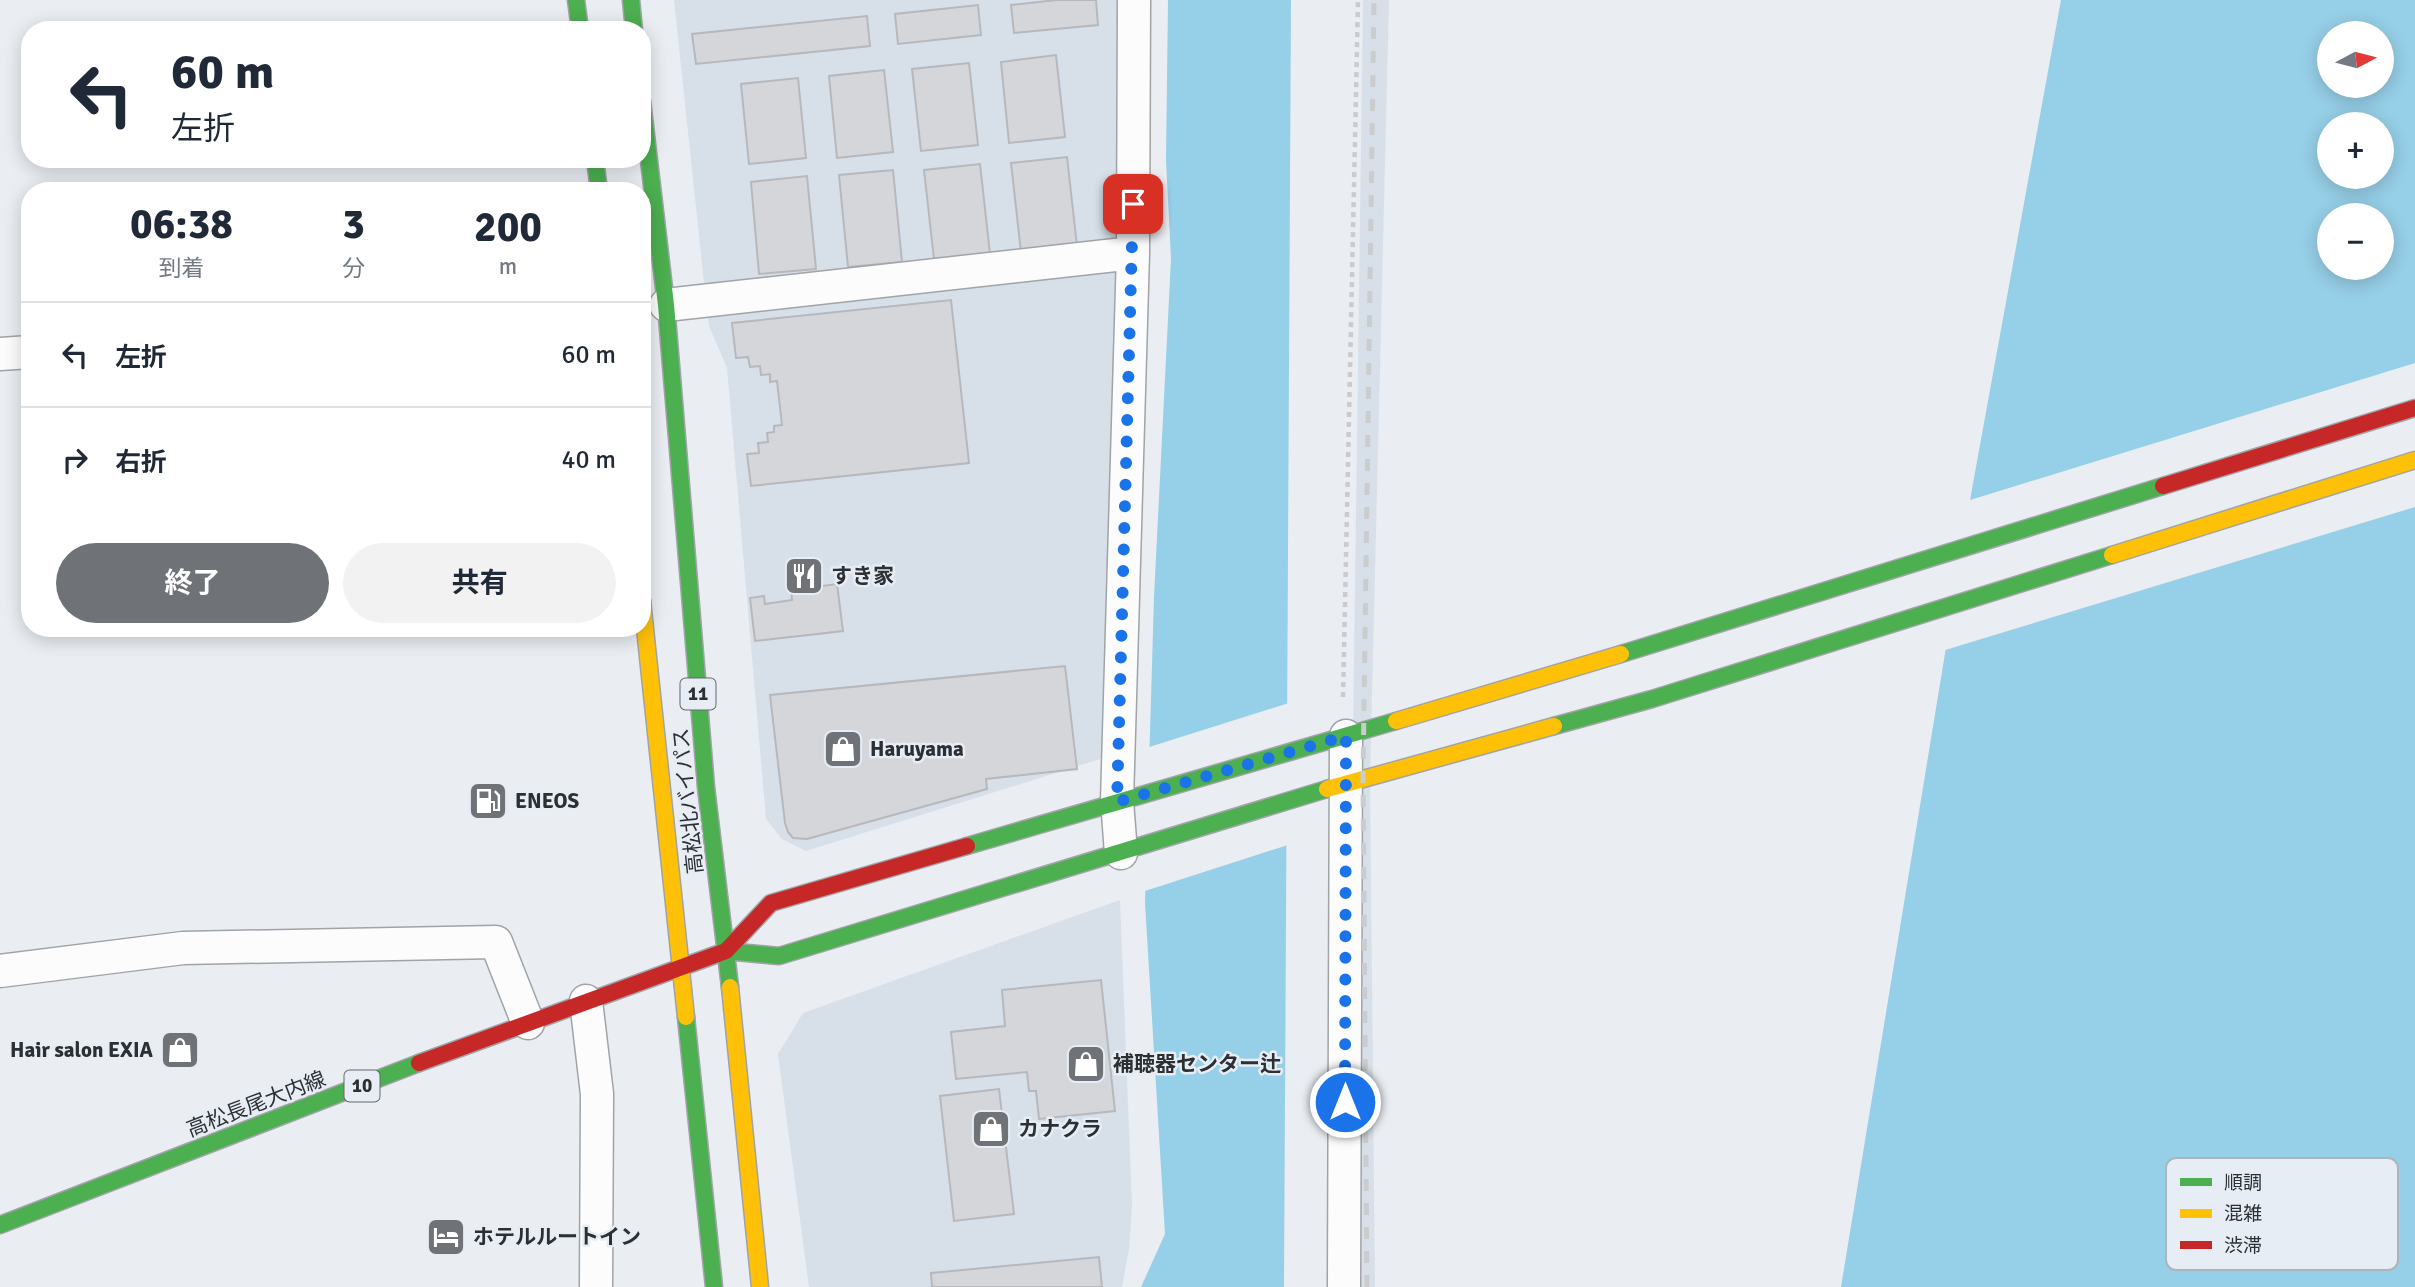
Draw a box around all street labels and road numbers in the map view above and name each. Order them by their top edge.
road number: 11 [680,678,716,709]
street label: 高松北バイパス [667,727,709,875]
street label: 高松長尾大内線 [183,1066,329,1142]
road number: 10 [344,1070,380,1102]

